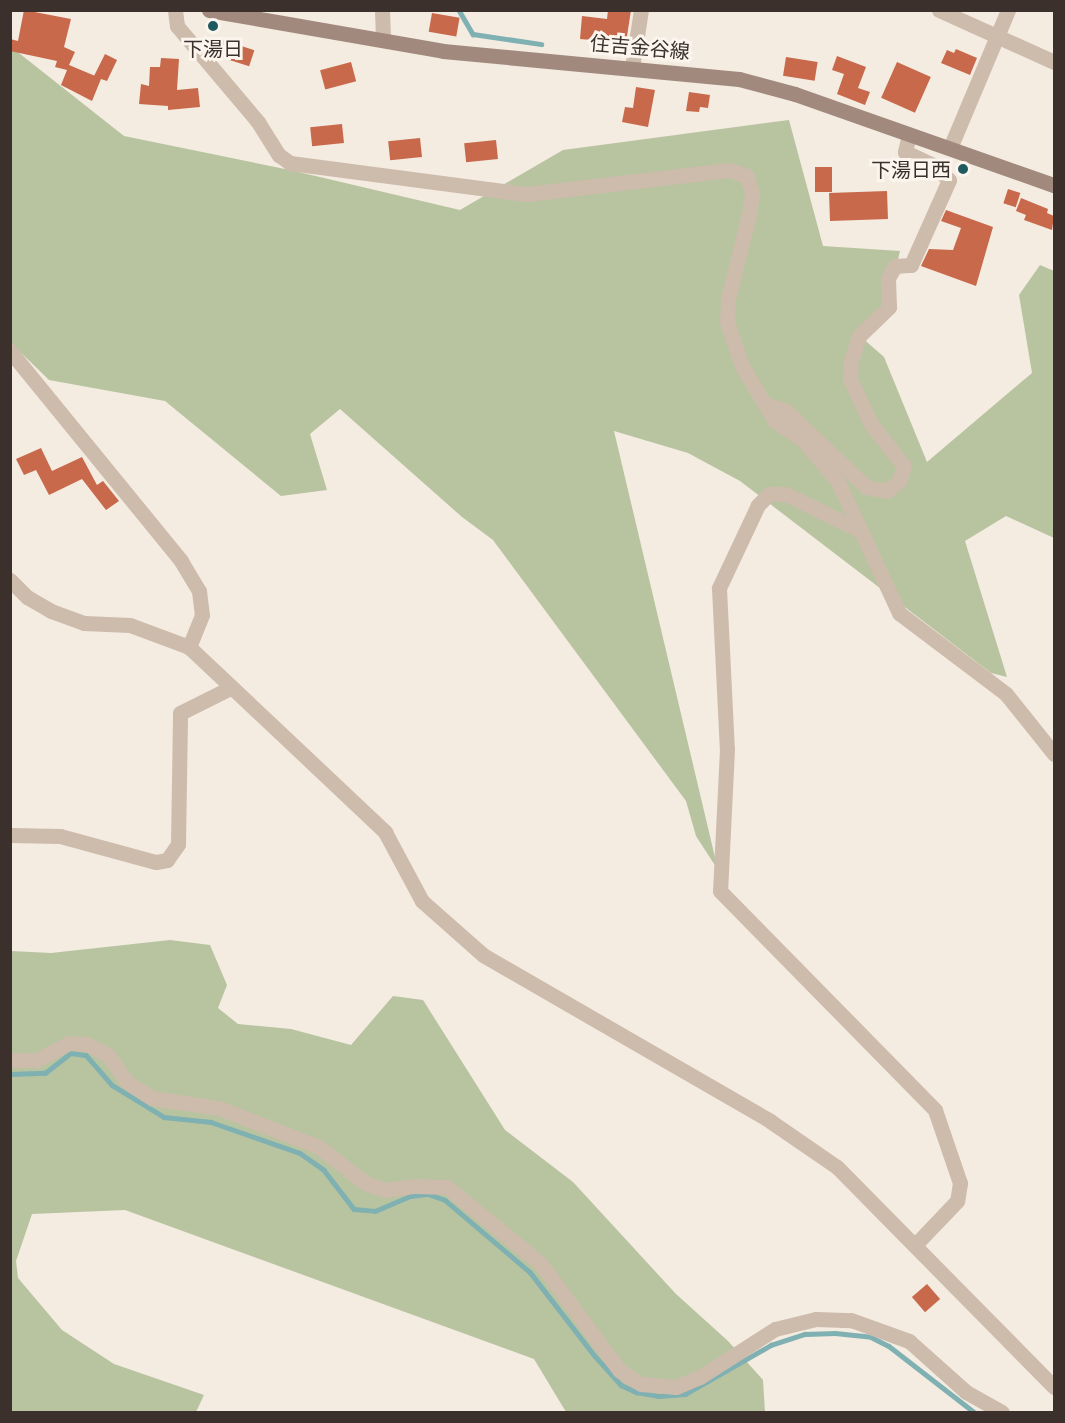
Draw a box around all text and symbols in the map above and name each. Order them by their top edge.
marker: 下湯日 [206,19,220,33]
street label: 住吉金谷線 [589,31,691,63]
place label: 下湯日 [183,36,243,60]
place label: 下湯日西 [871,157,951,181]
marker: 下湯日西 [956,162,970,176]

